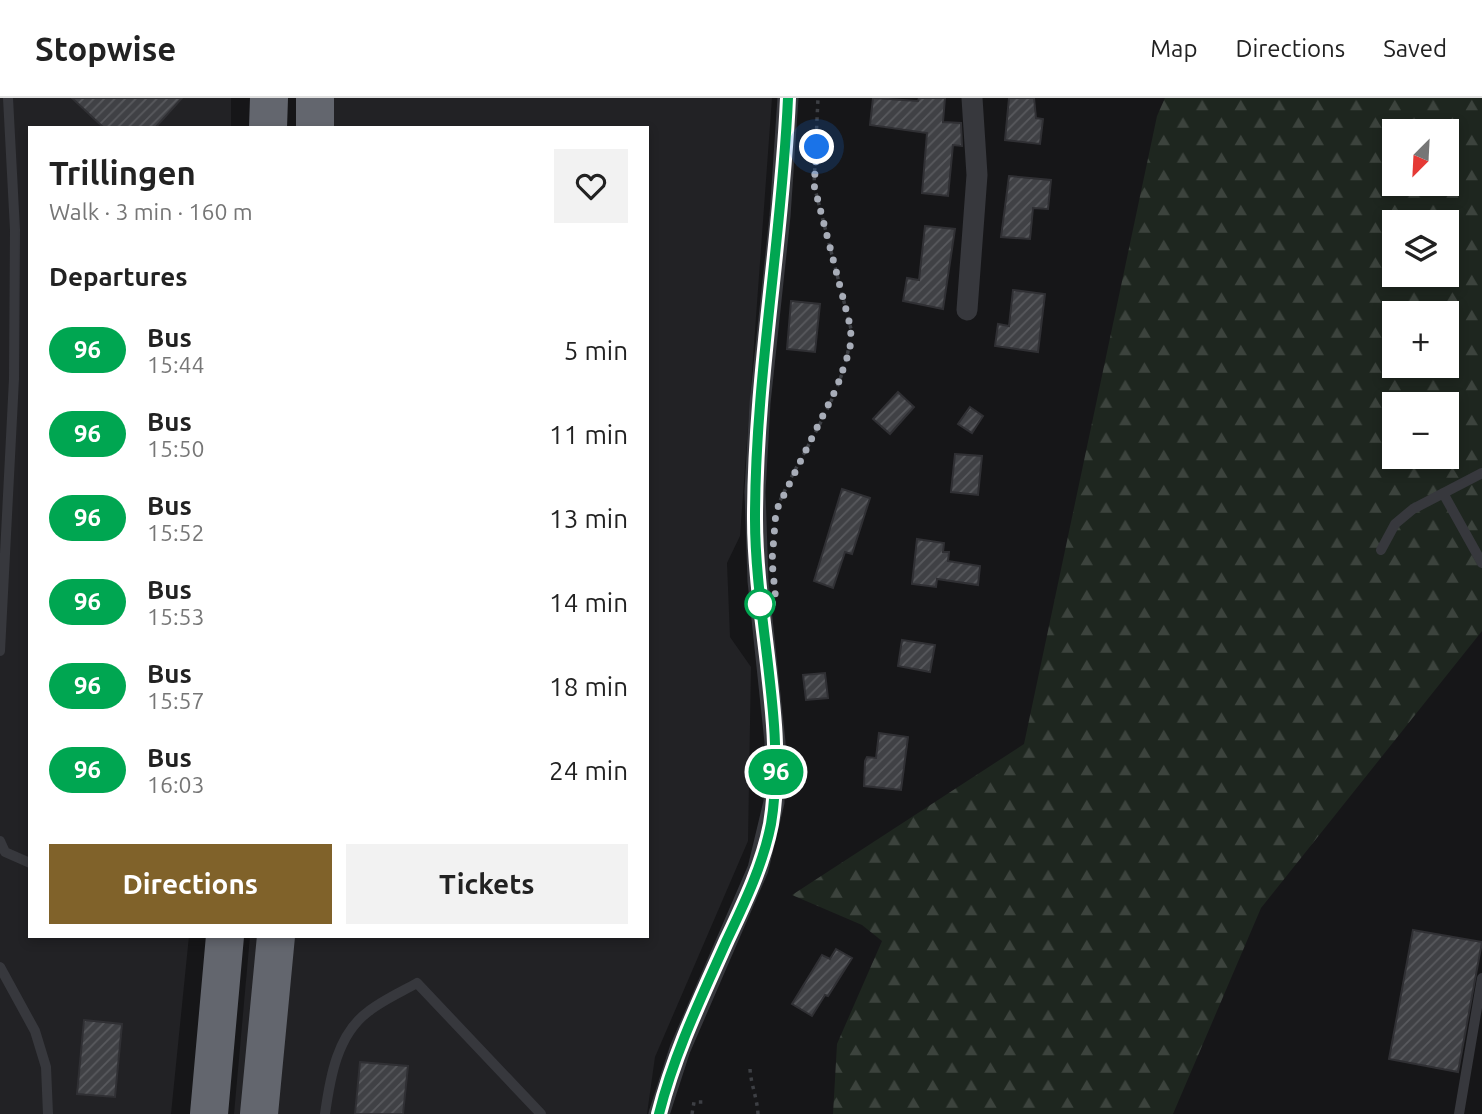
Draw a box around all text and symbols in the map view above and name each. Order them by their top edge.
text: Stopwise [35,30,176,67]
text: Map [1150,35,1197,62]
text: Directions [1235,35,1345,62]
text: Saved [1383,35,1447,62]
north arrow [1382,119,1460,196]
map controls [1382,119,1459,469]
your location [799,129,834,164]
button: heart [554,149,628,223]
text: Trillingen [49,154,196,191]
text: Walk · 3 min · 160 m [49,199,253,224]
button: layers [1382,210,1459,287]
text: Departures [49,262,187,291]
button: + [1382,301,1459,378]
text: Bus [147,323,192,352]
text: 96 [74,336,101,363]
text: 5 min [564,336,628,365]
text: 15:44 [147,352,205,377]
button: − [1382,392,1459,469]
text: Bus [147,407,192,436]
text: 96 [74,420,101,447]
text: 11 min [549,420,628,449]
text: 15:50 [147,436,205,461]
text: Bus [147,491,192,520]
text: 96 [74,504,101,531]
text: 13 min [549,504,628,533]
text: 15:52 [147,520,205,545]
text: Bus [147,575,192,604]
text: 96 [74,588,101,615]
text: 14 min [549,588,628,617]
unlabelled marker [745,589,775,619]
text: 15:53 [147,604,205,629]
text: Bus [147,659,192,688]
text: 96 [74,672,101,699]
text: 18 min [549,672,628,701]
text: 15:57 [147,688,205,713]
text: Bus [147,743,192,772]
line badge: 96 [744,749,808,795]
text: 96 [74,756,101,783]
text: 24 min [549,756,628,785]
text: 96 [762,758,790,785]
text: 16:03 [147,772,205,797]
button: Directions [49,844,332,924]
button: Tickets [346,844,628,924]

